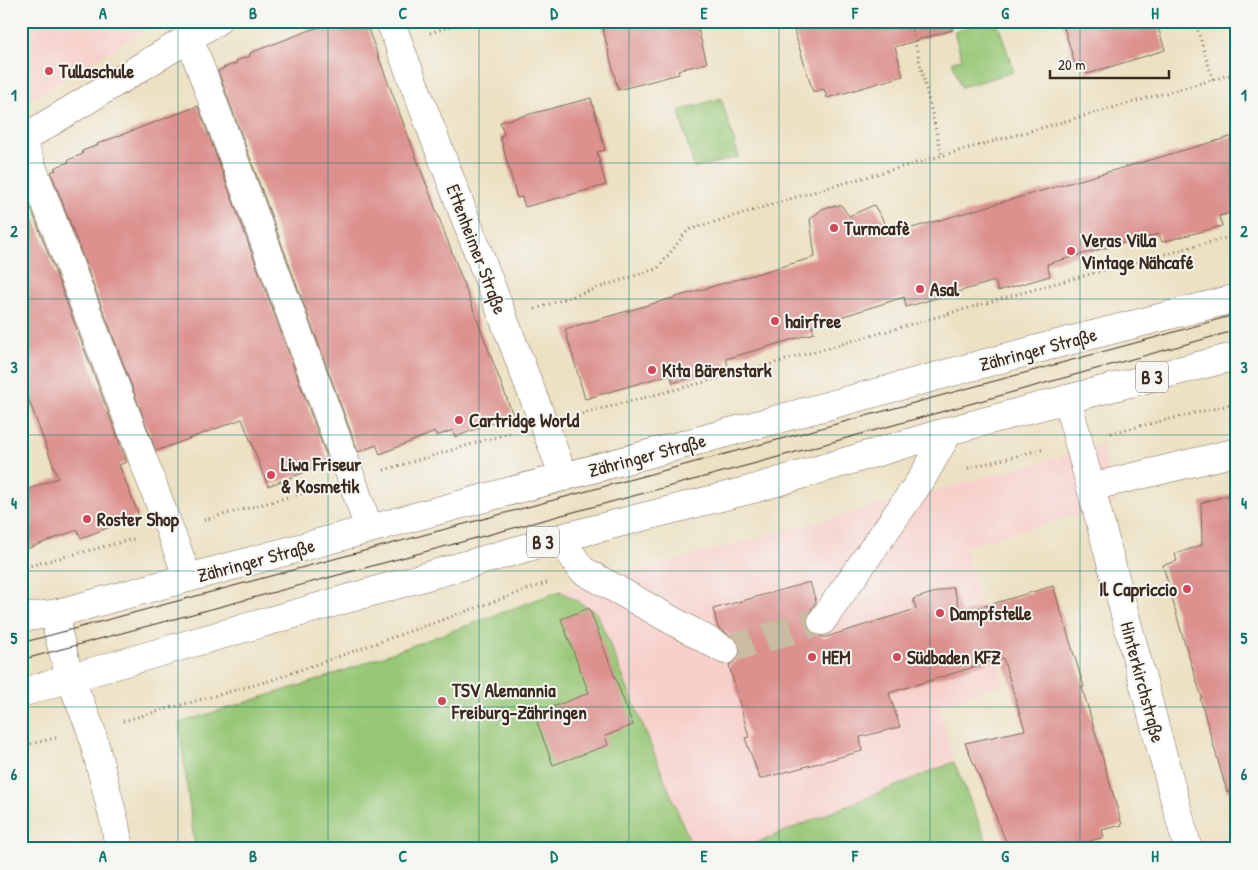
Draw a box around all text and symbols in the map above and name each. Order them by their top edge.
text: A [99,2,107,24]
text: B [249,2,257,24]
text: C [399,2,408,24]
text: D [550,2,558,24]
text: E [700,2,708,24]
text: F [851,2,859,24]
text: G [1001,2,1009,24]
text: H [1151,2,1159,24]
scale bar [1050,48,1169,80]
text: 20 m [1058,54,1085,75]
place label: Tullaschule [58,58,134,84]
marker: Tullaschule [43,65,55,77]
text: 1 [11,84,17,106]
text: 1 [1241,84,1247,106]
street label: Ettenheimer Straße [440,180,514,318]
place label: Turmcafè [843,215,910,241]
text: 2 [10,220,18,242]
text: 2 [1240,220,1248,242]
marker: Turmcafè [828,222,840,234]
place label: Veras Villa Vintage Nähcafé [1081,227,1194,276]
marker: Veras Villa Vintage Nähcafé [1065,245,1077,257]
place label: Asal [930,276,960,302]
marker: Asal [914,283,926,295]
place label: hairfree [785,308,842,334]
marker: hairfree [769,315,781,327]
street label: Zähringer Straße [976,321,1100,377]
text: 3 [10,356,18,378]
text: 3 [1240,356,1248,378]
place label: Kita Bärenstark [662,357,772,383]
road number: B 3 [1136,362,1168,392]
marker: Kita Bärenstark [646,364,658,376]
place label: Cartridge World [469,407,580,434]
marker: Cartridge World [453,414,465,426]
street label: Zähringer Straße [585,427,709,483]
place label: Liwa Friseur & Kosmetik [281,451,362,499]
marker: Liwa Friseur & Kosmetik [265,469,277,481]
text: 4 [11,492,17,514]
text: 4 [1241,492,1247,514]
place label: Roster Shop [97,506,180,533]
marker: Roster Shop [81,513,93,525]
road number: B 3 [527,526,559,558]
street label: Zähringer Straße [194,532,318,588]
place label: Il Capriccio [1099,576,1177,603]
marker: Il Capriccio [1181,583,1193,595]
place label: Dampfstelle [950,600,1032,627]
marker: Dampfstelle [934,607,946,619]
street label: Hinterkirchstraße [1114,619,1172,746]
text: 5 [11,627,18,649]
text: 5 [1241,627,1248,649]
place label: HEM [822,644,851,670]
place label: Südbaden KFZ [907,644,1001,670]
marker: HEM [806,651,818,663]
marker: Südbaden KFZ [891,651,903,663]
place label: TSV Alemannia Freiburg-Zähringen [451,677,587,726]
marker: TSV Alemannia Freiburg-Zähringen [436,695,448,707]
text: 6 [11,763,18,785]
text: 6 [1241,763,1248,785]
text: A [99,845,107,867]
text: B [249,845,257,867]
text: C [399,845,408,867]
text: D [550,845,558,867]
text: E [700,845,708,867]
text: F [851,845,859,867]
text: G [1001,845,1009,867]
text: H [1151,845,1159,867]

